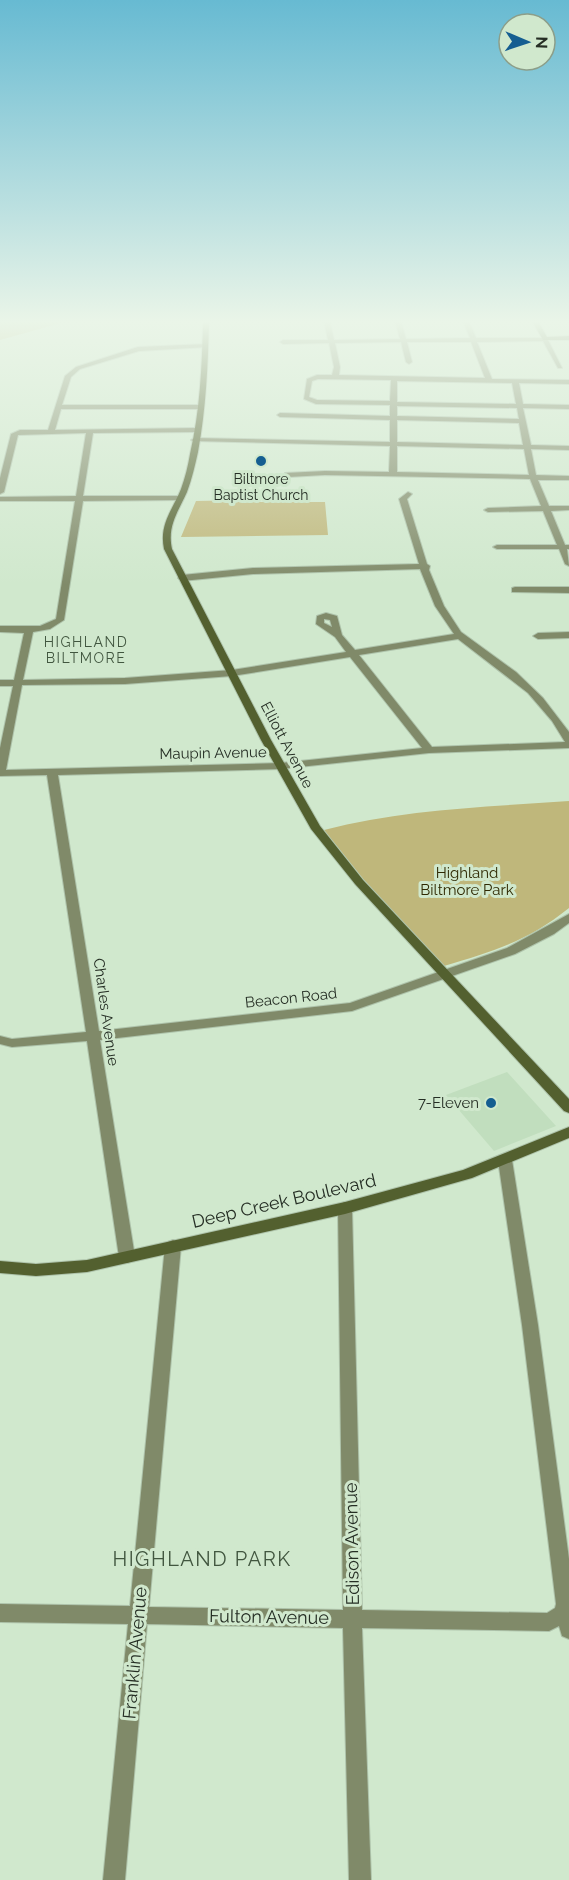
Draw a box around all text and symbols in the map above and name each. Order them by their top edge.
north arrow [497,12,557,72]
text: N [532,36,551,49]
marker: Biltmore Baptist Church [254,454,268,468]
place label: Biltmore Baptist Church [214,471,308,503]
district label: HIGHLAND BILTMORE [44,634,128,666]
street label: Elliott Avenue [257,699,317,792]
street label: Maupin Avenue [159,743,267,763]
park label: Highland Biltmore Park [420,864,514,899]
street label: Charles Avenue [90,957,122,1067]
street label: Beacon Road [244,984,338,1012]
place label: 7-Eleven [418,1094,479,1112]
marker: 7-Eleven [484,1096,498,1110]
street label: Deep Creek Boulevard [190,1169,378,1232]
street label: Edison Avenue [340,1482,363,1606]
district label: HIGHLAND PARK [112,1547,292,1571]
street label: Franklin Avenue [118,1586,151,1720]
street label: Fulton Avenue [209,1605,330,1628]

